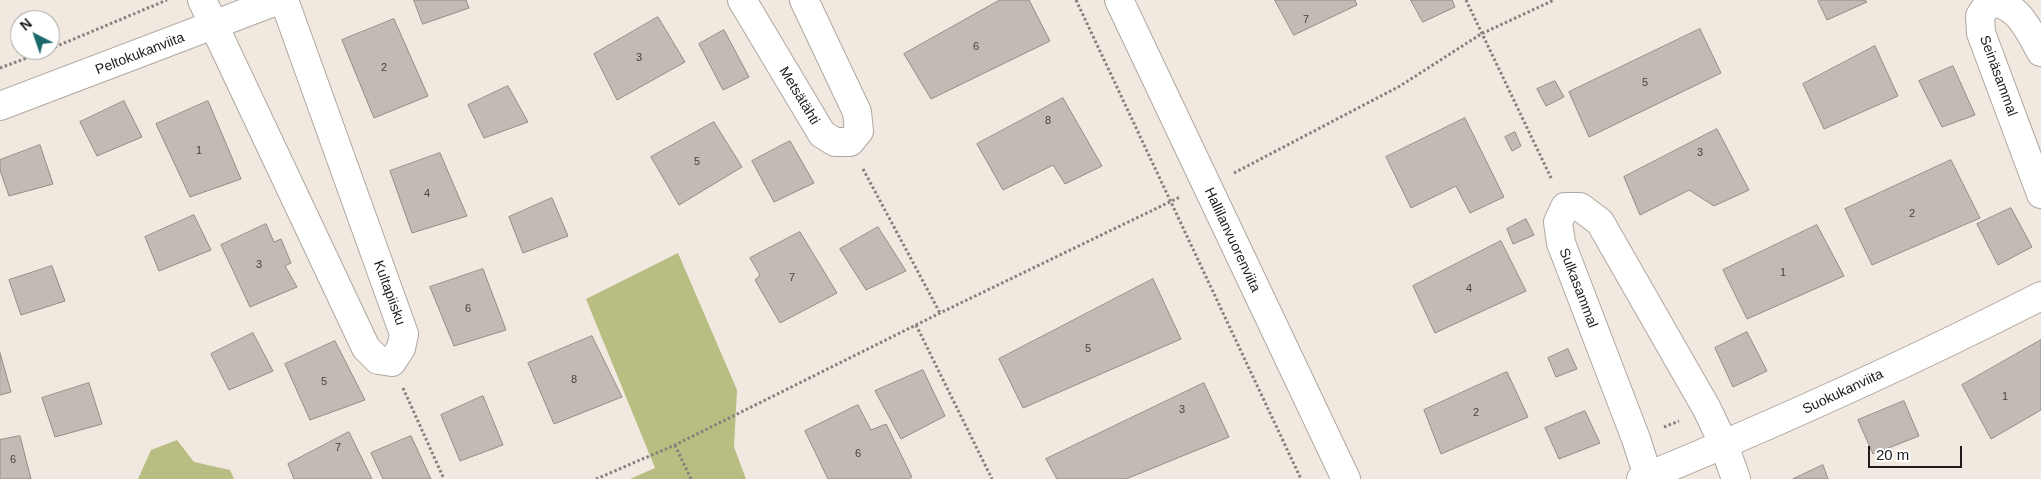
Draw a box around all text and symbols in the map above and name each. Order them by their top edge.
north arrow [10,10,60,60]
house number: 7 [1303,13,1309,27]
text: N [17,15,35,34]
street label: Peltokukanviita [93,29,187,79]
street label: Seinäsammal [1976,33,2020,119]
house number: 6 [973,40,979,54]
house number: 3 [636,51,642,65]
house number: 2 [381,61,387,75]
street label: Metsätähti [775,64,823,128]
house number: 5 [1642,76,1648,90]
house number: 8 [1045,114,1051,128]
house number: 1 [196,144,202,158]
house number: 3 [1697,146,1703,160]
house number: 5 [694,155,700,169]
street label: Hallilanvuorenviita [1200,185,1264,295]
house number: 4 [424,187,430,201]
house number: 2 [1909,207,1915,221]
street label: Sulkasammal [1555,246,1601,330]
house number: 3 [256,258,262,272]
street label: Kultapiisku [370,258,408,328]
house number: 1 [1780,266,1786,280]
house number: 7 [789,271,795,285]
house number: 4 [1466,282,1472,296]
house number: 6 [465,302,471,316]
house number: 5 [1085,342,1091,356]
street label: Suokukanviita [1800,366,1886,418]
house number: 8 [571,373,577,387]
house number: 5 [321,375,327,389]
house number: 1 [2002,390,2008,404]
house number: 3 [1179,403,1185,417]
house number: 2 [1473,406,1479,420]
scale bar [1871,436,1965,468]
house number: 7 [335,441,341,455]
text: 20 m [1876,446,1909,463]
house number: 6 [855,447,861,461]
house number: 6 [10,453,16,467]

